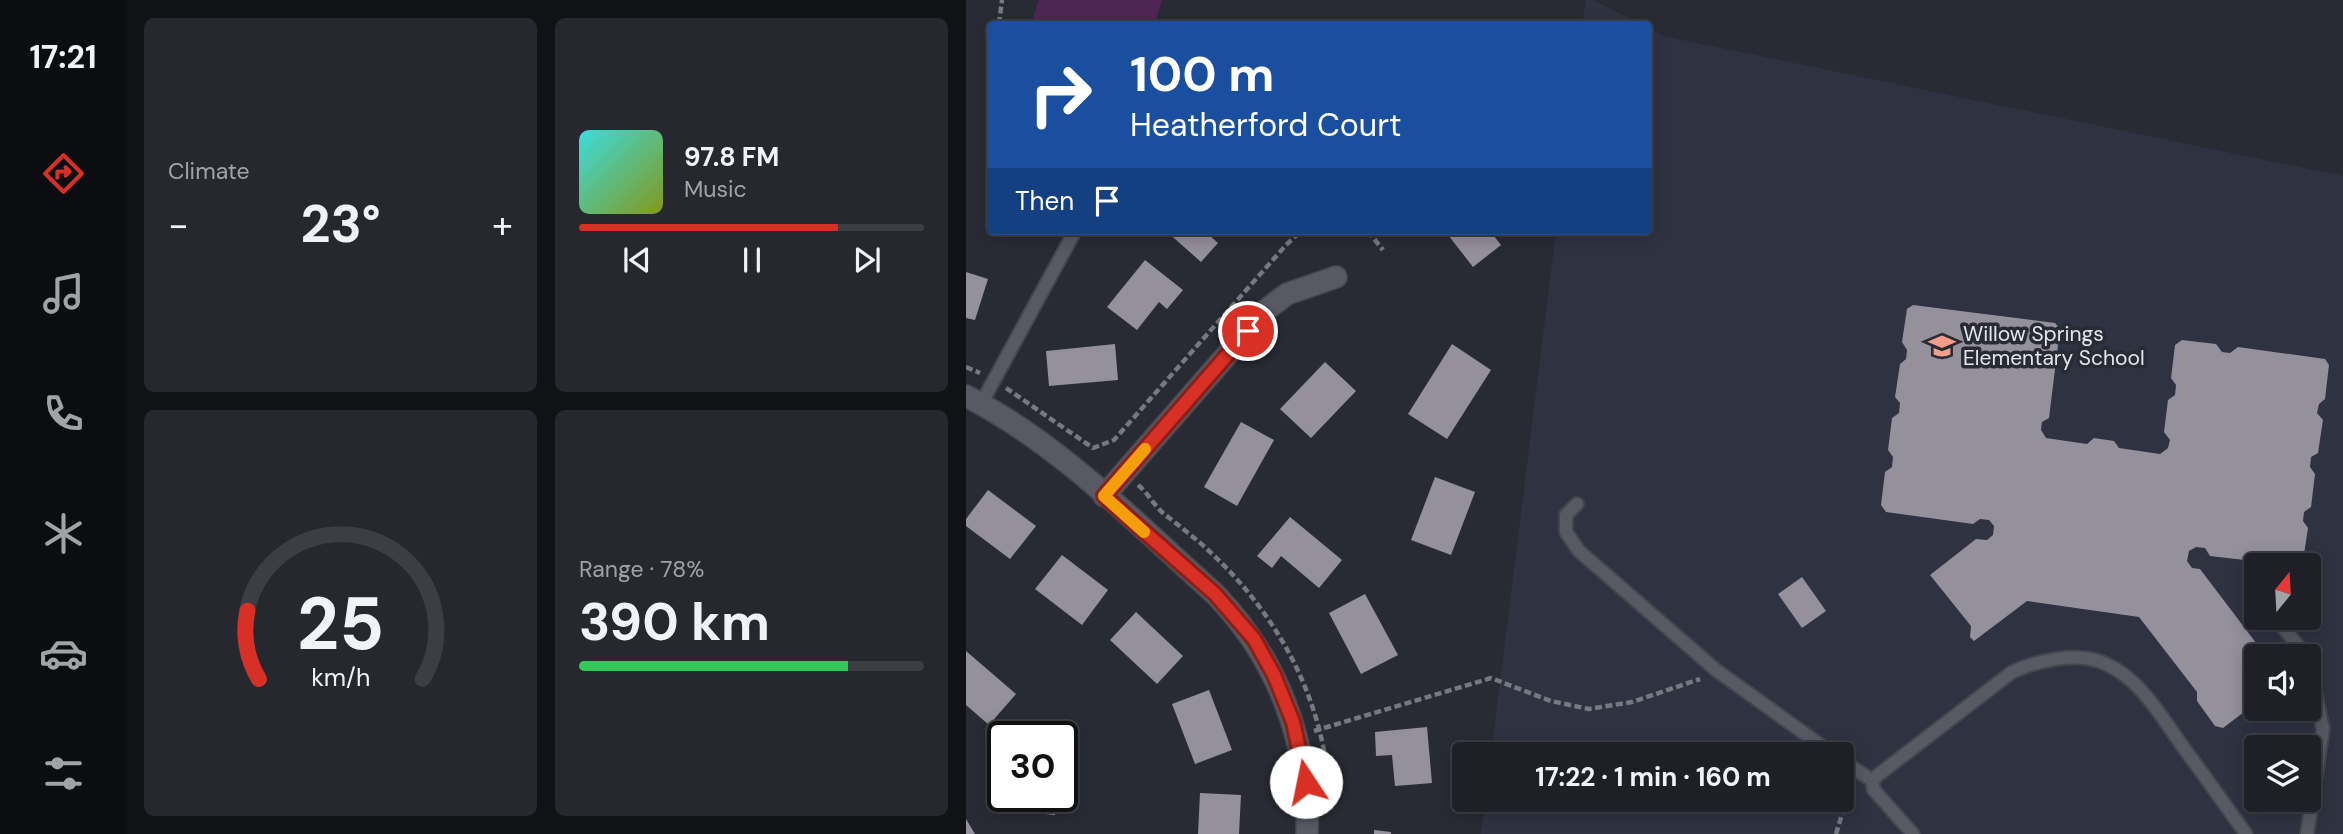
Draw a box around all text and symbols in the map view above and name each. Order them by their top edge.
text: 17:21 [29,36,97,78]
text: 100 m [1130,42,1274,106]
icon: right [1015,49,1106,140]
text: Heatherford Court [1130,104,1402,146]
text: 97.8 FM [684,140,779,174]
icon: directions [39,149,88,198]
text: Climate [168,156,250,186]
text: Music [684,174,747,204]
icon: arrive [1088,182,1126,220]
text: Then [1015,184,1074,218]
text: 23° [300,190,381,258]
text: − [168,200,189,250]
text: + [492,200,513,250]
icon: previous [618,241,656,279]
icon: pause [733,241,771,279]
icon: next [848,241,886,279]
icon: music [39,269,88,318]
pin [1218,301,1278,361]
icon: arrive [1229,312,1267,350]
place label: Willow Springs Elementary School [1963,320,2145,372]
school or university icon: Willow Springs Elementary School [1927,331,1957,361]
icon: phone [39,389,88,438]
icon: climate [39,509,88,558]
north arrow [2244,553,2320,630]
map controls [2244,553,2321,812]
text: Range · 78% [579,554,704,584]
text: 25 [297,577,384,672]
text: 390 km [579,588,770,656]
icon: car [39,629,88,678]
button: sound [2244,644,2321,721]
text: km/h [311,661,370,694]
speed limit sign: 30 [987,721,1078,812]
button: layers [2244,735,2321,812]
position arrow [1269,745,1343,819]
icon: filters [39,749,88,798]
text: 17:22 · 1 min · 160 m [1535,760,1771,794]

